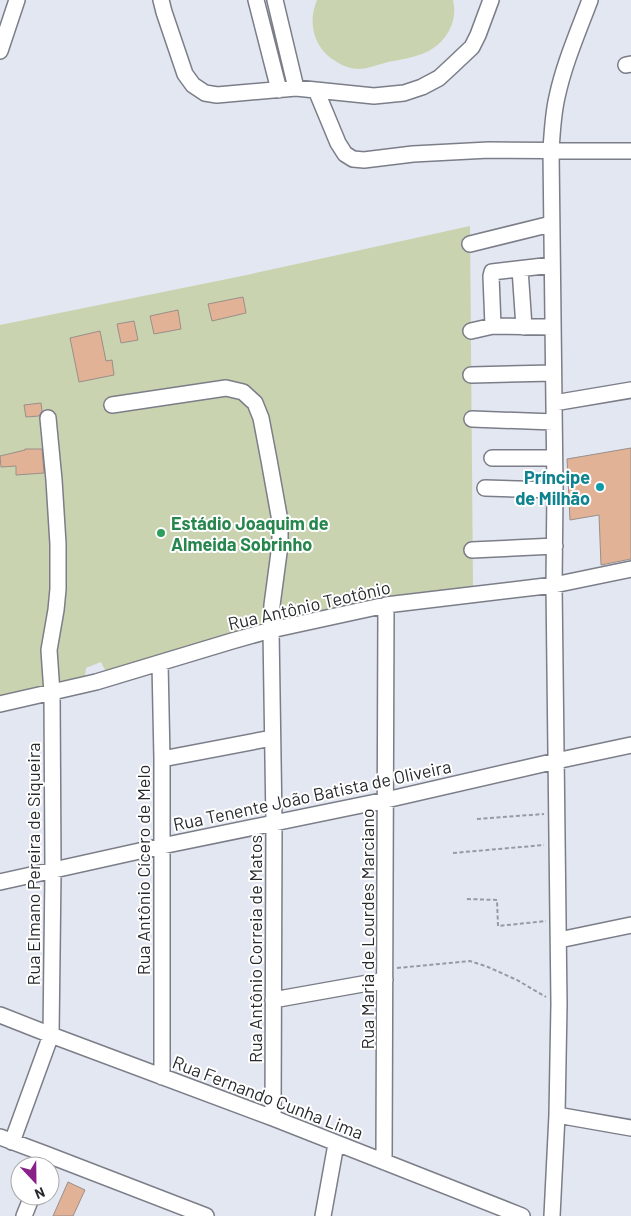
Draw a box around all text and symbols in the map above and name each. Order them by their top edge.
place label: Príncipe de Milhão [515,466,590,509]
marker: Príncipe de Milhão [594,481,606,493]
place label: Estádio Joaquim de Almeida Sobrinho [171,512,329,555]
marker: Estádio Joaquim de Almeida Sobrinho [155,527,167,539]
street label: Rua Antônio Teotônio [226,576,392,634]
street label: Rua Elmano Pereira de Siqueira [22,742,44,986]
street label: Rua Tenente João Batista de Oliveira [171,755,453,835]
street label: Rua Antônio Cícero de Melo [132,765,154,975]
street label: Rua Maria de Lourdes Marciano [356,808,378,1050]
street label: Rua Antônio Correia de Matos [244,835,266,1063]
street label: Rua Fernando Cunha Lima [170,1050,366,1144]
north arrow [10,1156,60,1206]
text: N [33,1184,48,1203]

